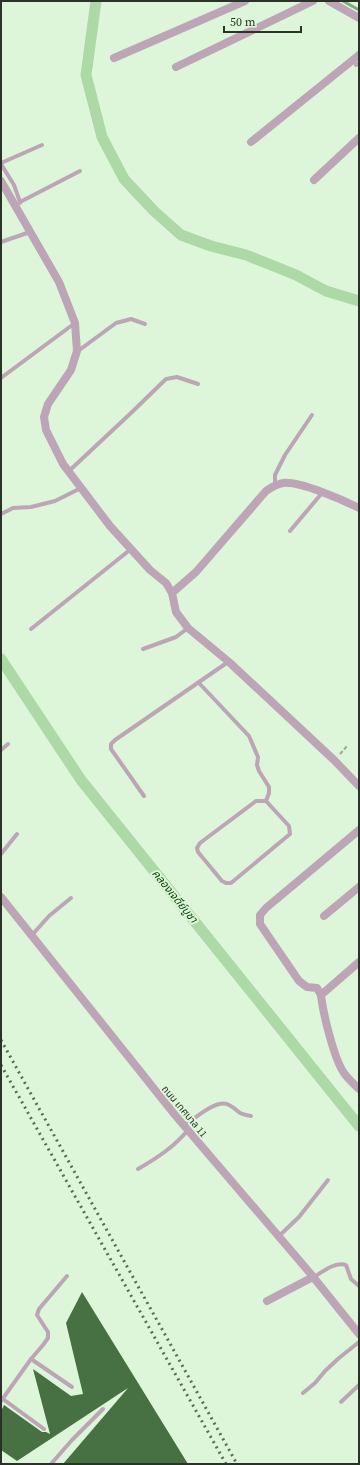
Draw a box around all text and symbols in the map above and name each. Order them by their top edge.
scale bar [224,8,301,34]
text: 50 m [230,14,256,30]
water label: คลองเจดีย์บูชา [148,867,201,927]
street label: ถนน เทศบาล 11 [159,1083,210,1140]

